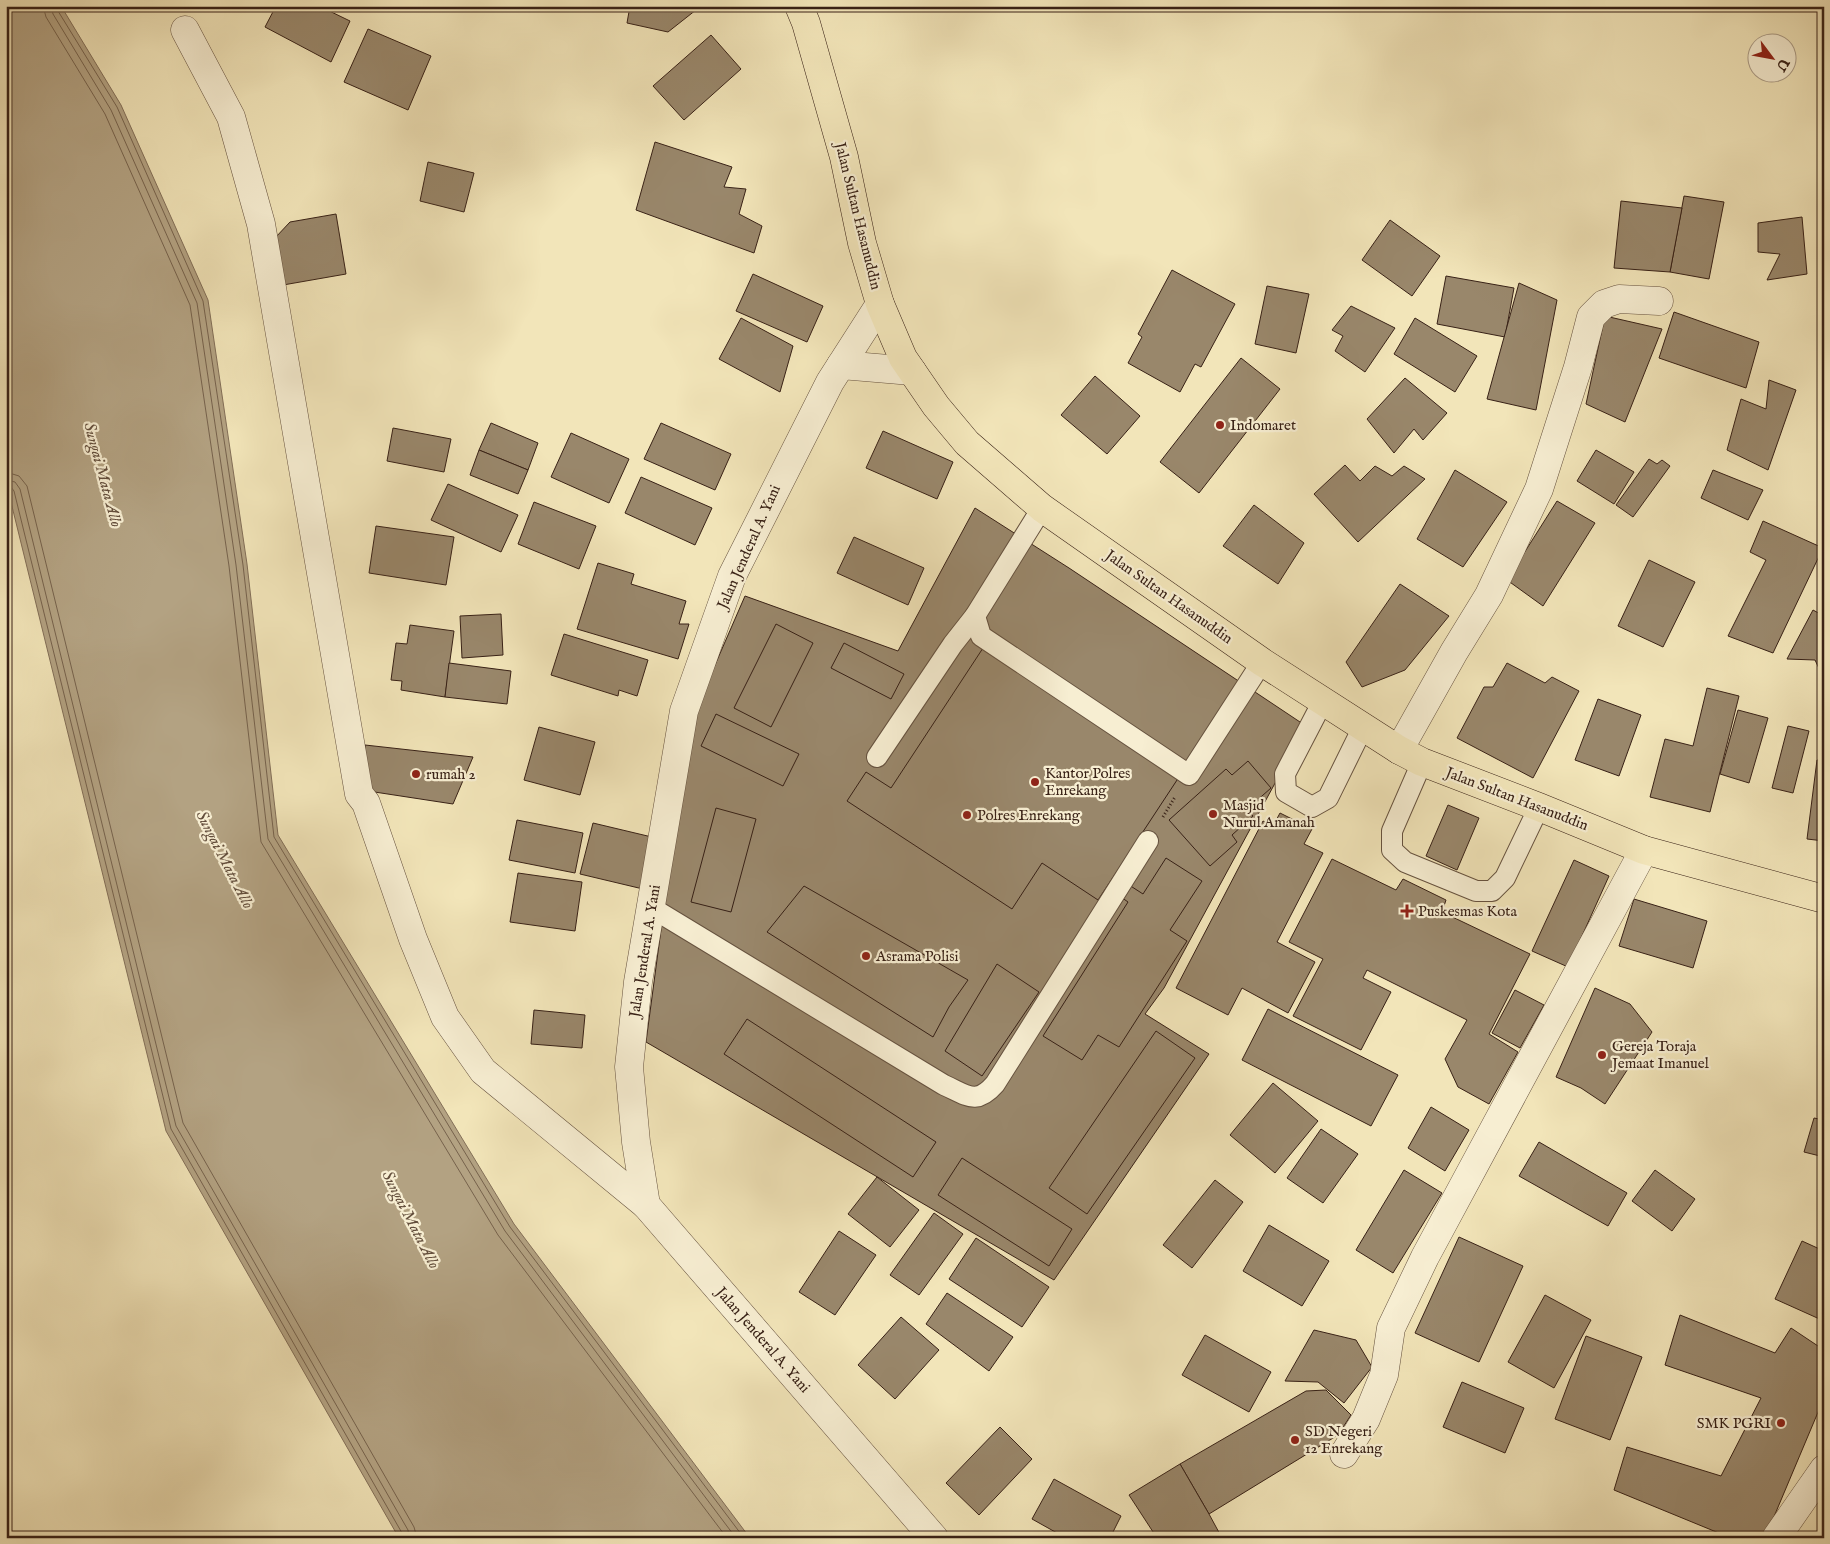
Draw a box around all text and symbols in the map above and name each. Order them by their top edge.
north arrow [1748,32,1798,82]
text: U [1771,54,1793,75]
street label: Jalan Sultan Hasanuddin [830,138,886,292]
place label: Indomaret [1230,416,1296,435]
marker: Indomaret [1214,419,1226,431]
water label: Sungai Mata Allo [78,420,126,530]
street label: Jalan Jenderal A. Yani [712,482,785,614]
street label: Jalan Sultan Hasanuddin [1100,545,1236,648]
street label: Jalan Sultan Hasanuddin [1441,762,1591,835]
place label: Kantor Polres Enrekang [1045,764,1130,800]
place label: rumah 2 [426,765,476,784]
marker: rumah 2 [410,768,422,780]
marker: Kantor Polres Enrekang [1029,776,1041,788]
place label: Masjid Nurul Amanah [1223,796,1315,832]
place label: Polres Enrekang [977,806,1081,825]
water label: Sungai Mata Allo [191,808,257,913]
marker: Masjid Nurul Amanah [1207,808,1219,820]
marker: Polres Enrekang [961,809,973,821]
street label: Jalan Jenderal A. Yani [625,883,665,1021]
place label: Puskesmas Kota [1418,902,1517,921]
marker: Puskesmas Kota [1400,904,1414,918]
place label: Asrama Polisi [875,947,959,966]
marker: Asrama Polisi [860,950,872,962]
place label: Gereja Toraja Jemaat Imanuel [1610,1037,1710,1073]
marker: Gereja Toraja Jemaat Imanuel [1596,1049,1608,1061]
water label: Sungai Mata Allo [377,1168,443,1273]
street label: Jalan Jenderal A. Yani [711,1282,814,1397]
place label: SMK PGRI [1697,1414,1772,1433]
marker: SMK PGRI [1775,1417,1787,1429]
place label: SD Negeri 12 Enrekang [1305,1422,1383,1458]
marker: SD Negeri 12 Enrekang [1289,1434,1301,1446]

